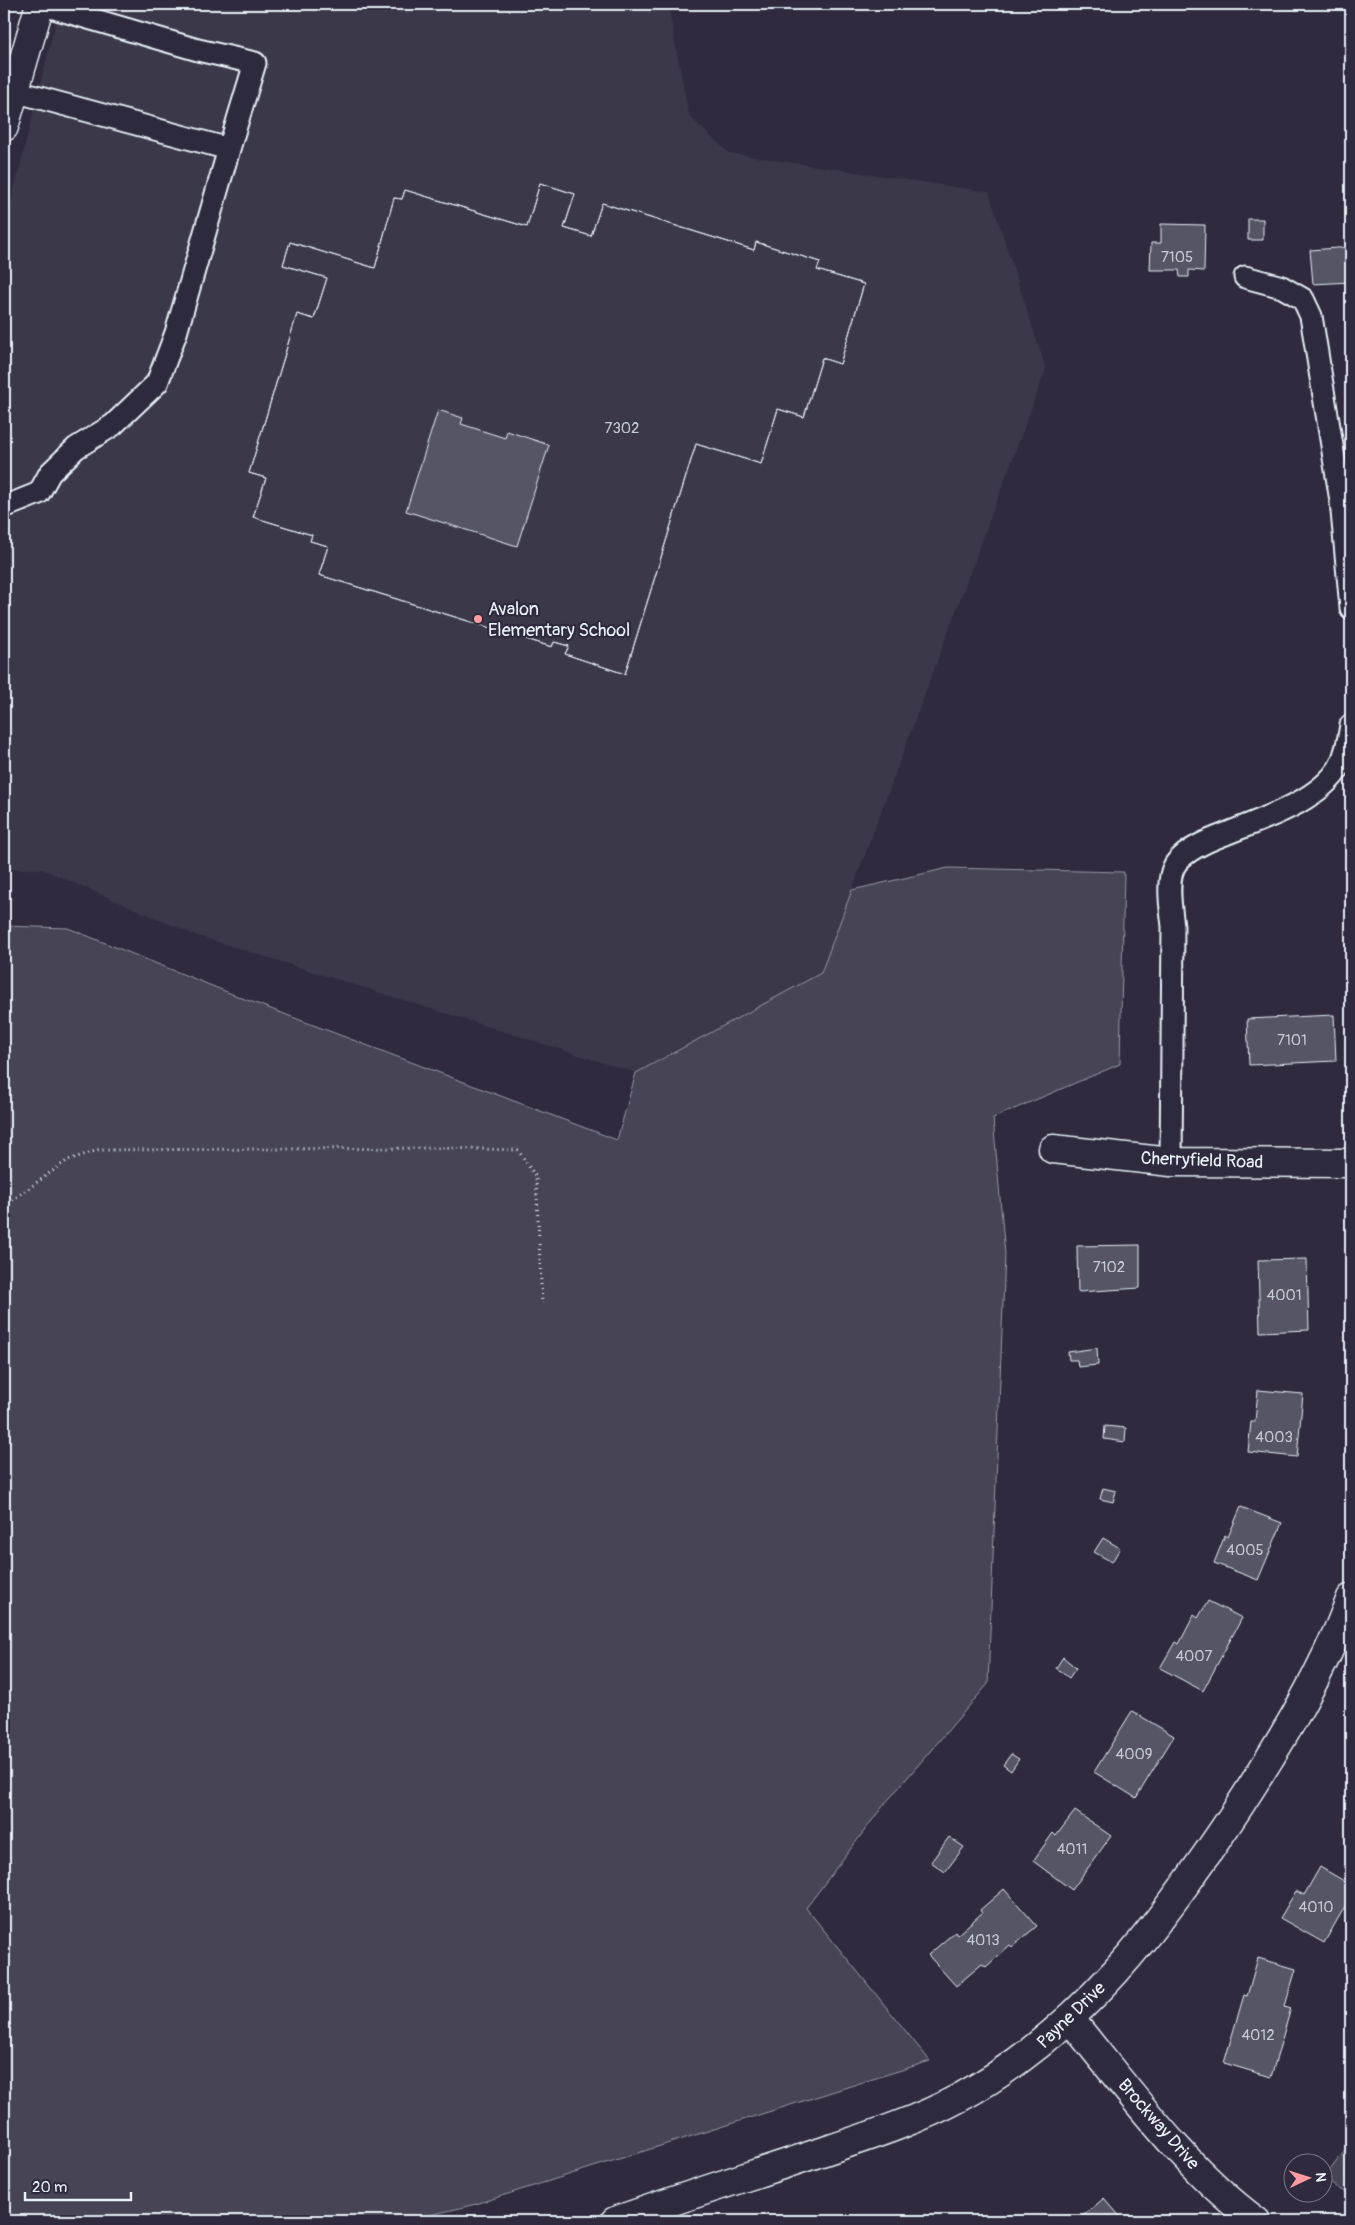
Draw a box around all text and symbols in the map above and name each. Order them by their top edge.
house number: 7105 [1161,248,1193,267]
house number: 7302 [605,419,639,438]
place label: Avalon Elementary School [488,598,630,642]
marker: Avalon Elementary School [472,613,484,625]
house number: 7101 [1277,1031,1307,1050]
street label: Cherryfield Road [1140,1147,1264,1174]
house number: 7102 [1093,1258,1125,1277]
house number: 4001 [1266,1286,1302,1305]
house number: 4003 [1255,1428,1293,1447]
house number: 4005 [1226,1541,1264,1560]
house number: 4007 [1175,1647,1213,1666]
house number: 4009 [1116,1745,1152,1764]
house number: 4011 [1057,1840,1087,1859]
house number: 4010 [1298,1898,1334,1917]
house number: 4013 [966,1931,1000,1950]
street label: Payne Drive [1032,1977,1111,2054]
house number: 4012 [1241,2026,1275,2045]
street label: Brockway Drive [1113,2074,1204,2175]
north arrow [1282,2152,1332,2202]
scale bar [25,2170,131,2202]
text: N [1312,2172,1329,2182]
text: 20 m [32,2178,67,2197]

